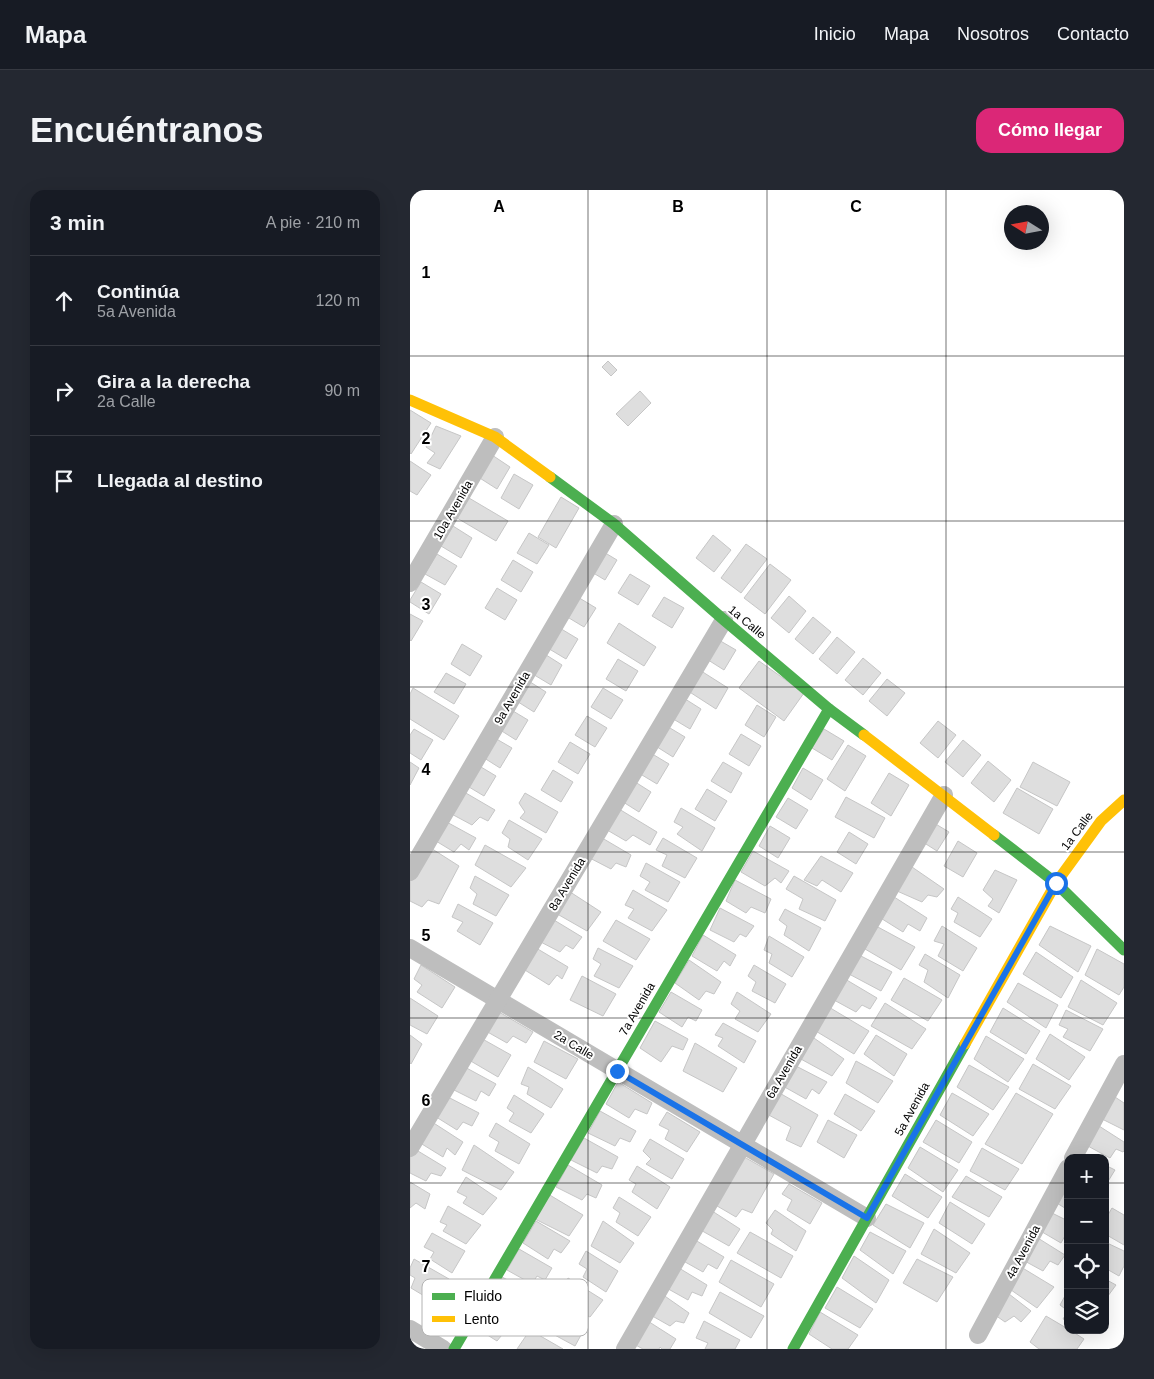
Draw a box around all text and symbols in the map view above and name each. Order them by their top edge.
text: Mapa [25,21,86,48]
text: Inicio [814,24,856,44]
text: Mapa [884,24,929,44]
text: Nosotros [957,24,1029,44]
text: Contacto [1057,24,1129,44]
button: Cómo llegar [976,108,1124,153]
text: Encuéntranos [30,110,263,149]
text: A [493,198,505,215]
text: B [672,198,684,215]
text: C [850,198,862,215]
north arrow [1004,205,1049,250]
text: 3 min [50,211,105,234]
text: A pie · 210 m [266,214,360,231]
text: 1 [422,264,431,281]
text: Continúa [97,281,179,302]
icon: ahead [50,287,78,315]
text: 120 m [316,292,360,309]
text: 5a Avenida [97,303,176,320]
text: Gira a la derecha [97,371,250,392]
icon: right [50,377,78,405]
text: 90 m [324,382,360,399]
text: 2a Calle [97,393,156,410]
text: 2 [422,430,431,447]
icon: arrive [50,467,78,495]
text: Llegada al destino [97,470,263,491]
street label: 10a Avenida [430,478,476,542]
text: 3 [422,596,431,613]
street label: 1a Calle [726,602,769,642]
street label: 9a Avenida [491,669,533,727]
text: 4 [422,761,431,778]
street label: 1a Calle [1058,809,1096,853]
street label: 8a Avenida [546,855,588,913]
route start [1045,872,1068,895]
text: 5 [422,927,431,944]
street label: 7a Avenida [616,980,658,1038]
street label: 2a Calle [552,1028,597,1063]
street label: 6a Avenida [763,1043,805,1101]
route end [606,1060,629,1083]
street label: 5a Avenida [892,1079,933,1138]
text: 6 [422,1092,431,1109]
map controls [1064,1154,1109,1334]
button: + [1064,1154,1109,1199]
button: − [1064,1199,1109,1244]
street label: 4a Avenida [1003,1222,1043,1281]
button: locate [1064,1244,1109,1289]
text: 7 [422,1258,431,1275]
legend [422,1279,588,1336]
text: Fluido [464,1288,502,1304]
button: layers [1064,1289,1109,1334]
text: Lento [464,1311,499,1327]

